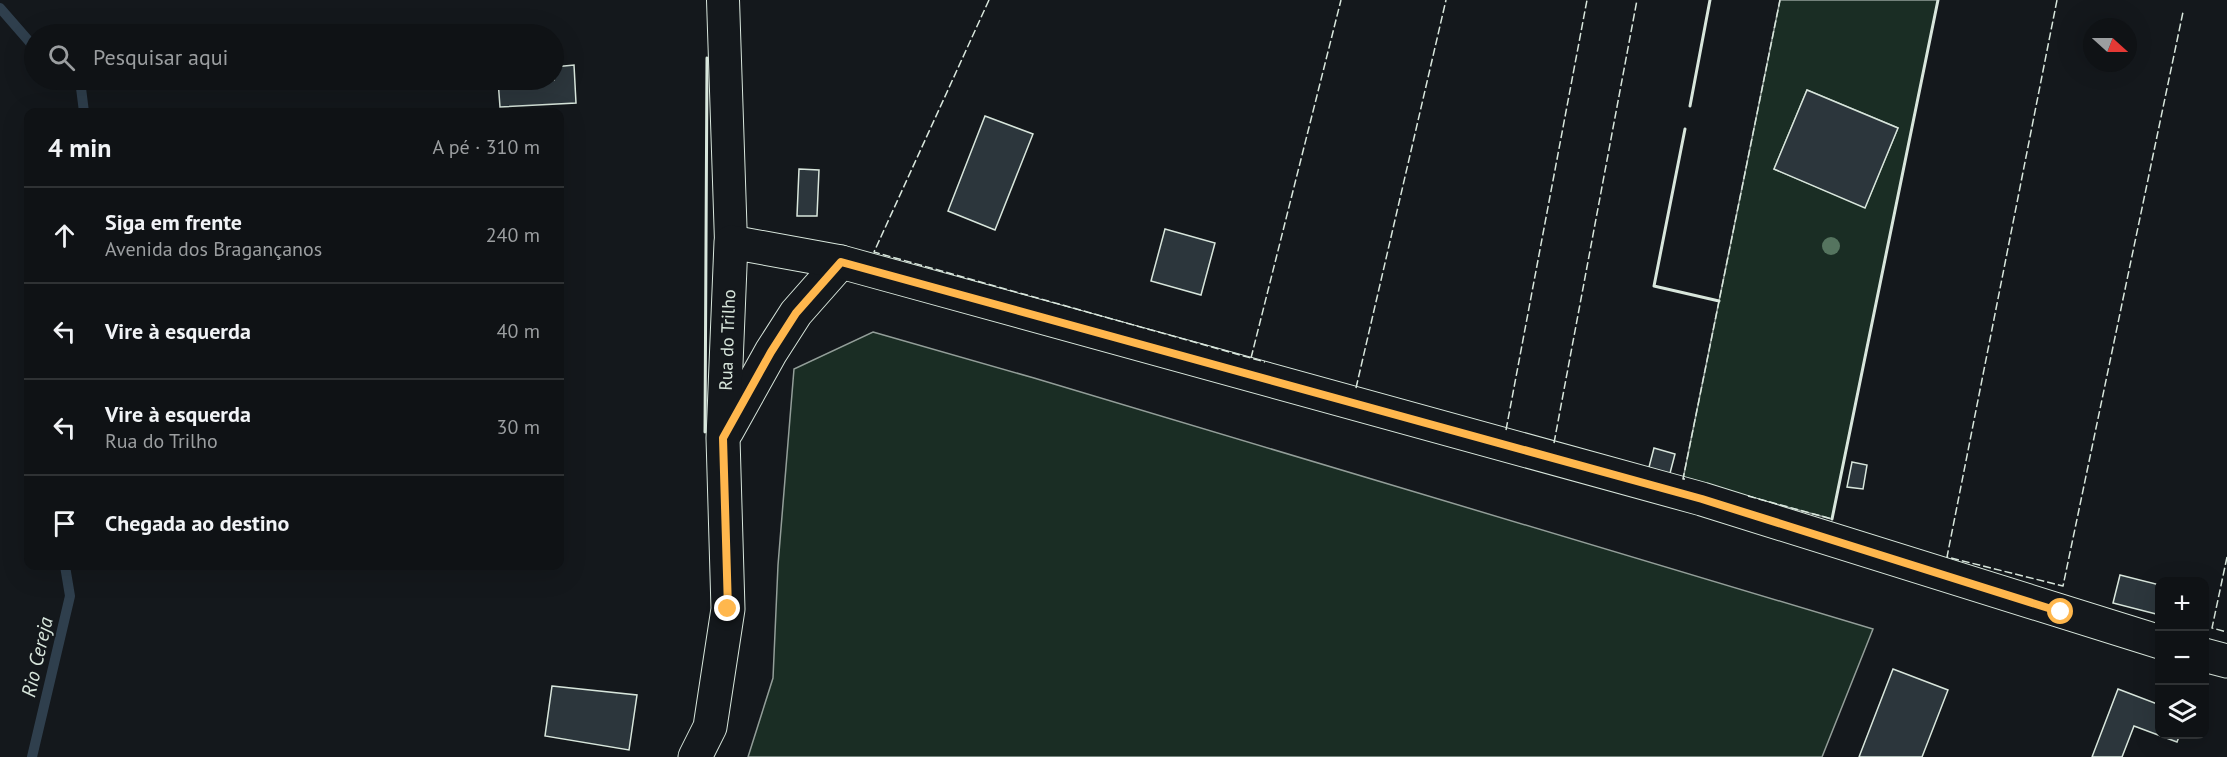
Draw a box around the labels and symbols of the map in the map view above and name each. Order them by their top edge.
north arrow [2083,18,2137,72]
street label: Rua do Trilho [714,289,740,391]
route end [714,595,740,621]
route start [2047,598,2073,624]
water label: Rio Cereja [15,614,59,700]

